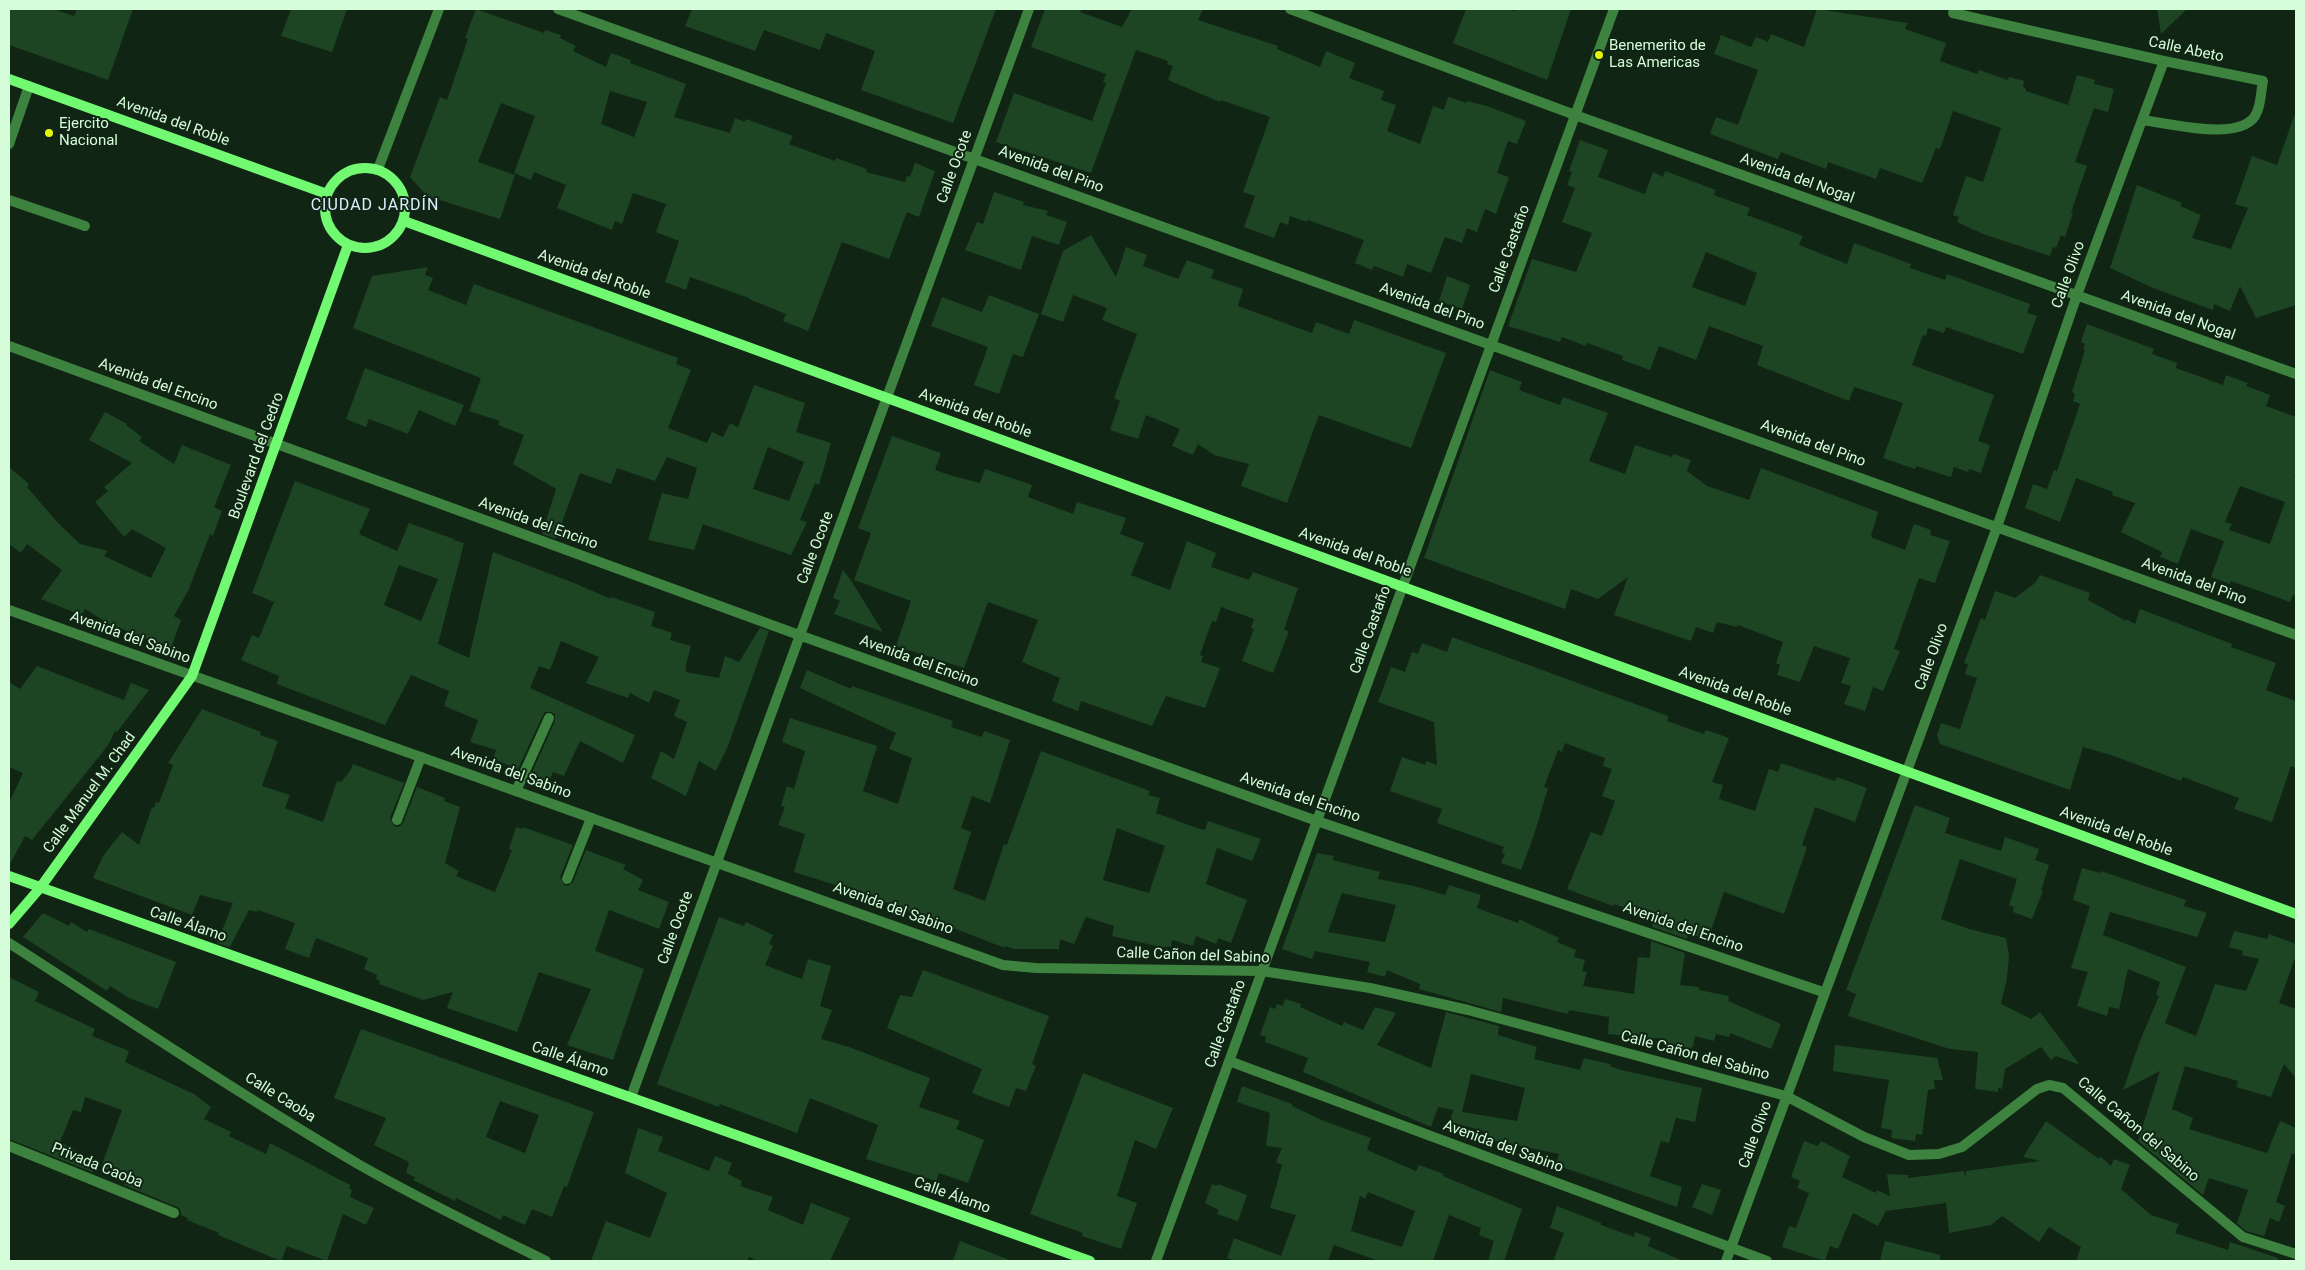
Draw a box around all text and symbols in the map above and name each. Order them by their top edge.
street label: Calle Abeto [2147,33,2225,67]
place label: Benemerito de Las Americas [1609,37,1706,72]
marker: Benemerito de Las Americas [1593,49,1605,61]
street label: Avenida del Roble [114,93,232,151]
place label: Ejercito Nacional [59,115,118,150]
marker: Ejercito Nacional [43,127,55,139]
street label: Calle Ocote [933,128,977,206]
street label: Avenida del Pino [996,143,1106,197]
street label: Avenida del Nogal [1738,150,1856,208]
district label: CIUDAD JARDÍN [309,196,441,216]
street label: Calle Castaño [1486,202,1534,296]
street label: Calle Olivo [2049,239,2089,311]
street label: Avenida del Roble [535,246,653,304]
street label: Avenida del Pino [1377,280,1487,334]
street label: Avenida del Nogal [2119,287,2237,345]
street label: Avenida del Encino [96,355,220,415]
street label: Avenida del Roble [916,385,1034,443]
street label: Boulevard del Cedro [226,390,288,522]
street label: Avenida del Pino [1758,417,1868,471]
street label: Avenida del Encino [476,494,600,554]
street label: Calle Ocote [794,509,838,587]
street label: Avenida del Roble [1296,524,1414,582]
street label: Avenida del Pino [2139,555,2249,609]
street label: Calle Castaño [1347,583,1395,677]
street label: Avenida del Sabino [67,608,193,668]
street label: Calle Olivo [1912,621,1952,693]
street label: Avenida del Encino [857,632,981,692]
street label: Avenida del Roble [1676,663,1794,721]
street label: Calle Manuel M. Chad [40,729,140,857]
street label: Avenida del Sabino [448,743,574,803]
street label: Avenida del Encino [1238,769,1362,827]
street label: Avenida del Roble [2057,803,2175,861]
street label: Avenida del Sabino [830,879,956,939]
street label: Calle Ocote [654,889,698,967]
street label: Avenida del Encino [1621,899,1745,957]
street label: Calle Álamo [147,903,229,947]
street label: Calle Cañon del Sabino [1116,944,1270,968]
street label: Calle Castaño [1202,977,1250,1071]
street label: Calle Cañon del Sabino [1619,1027,1771,1085]
street label: Calle Álamo [529,1038,611,1082]
street label: Calle Caoba [241,1069,319,1127]
street label: Calle Cañon del Sabino [2073,1074,2203,1186]
street label: Calle Olivo [1736,1099,1776,1171]
street label: Avenida del Sabino [1440,1117,1566,1177]
street label: Privada Caoba [49,1140,145,1192]
street label: Calle Álamo [911,1174,993,1218]

